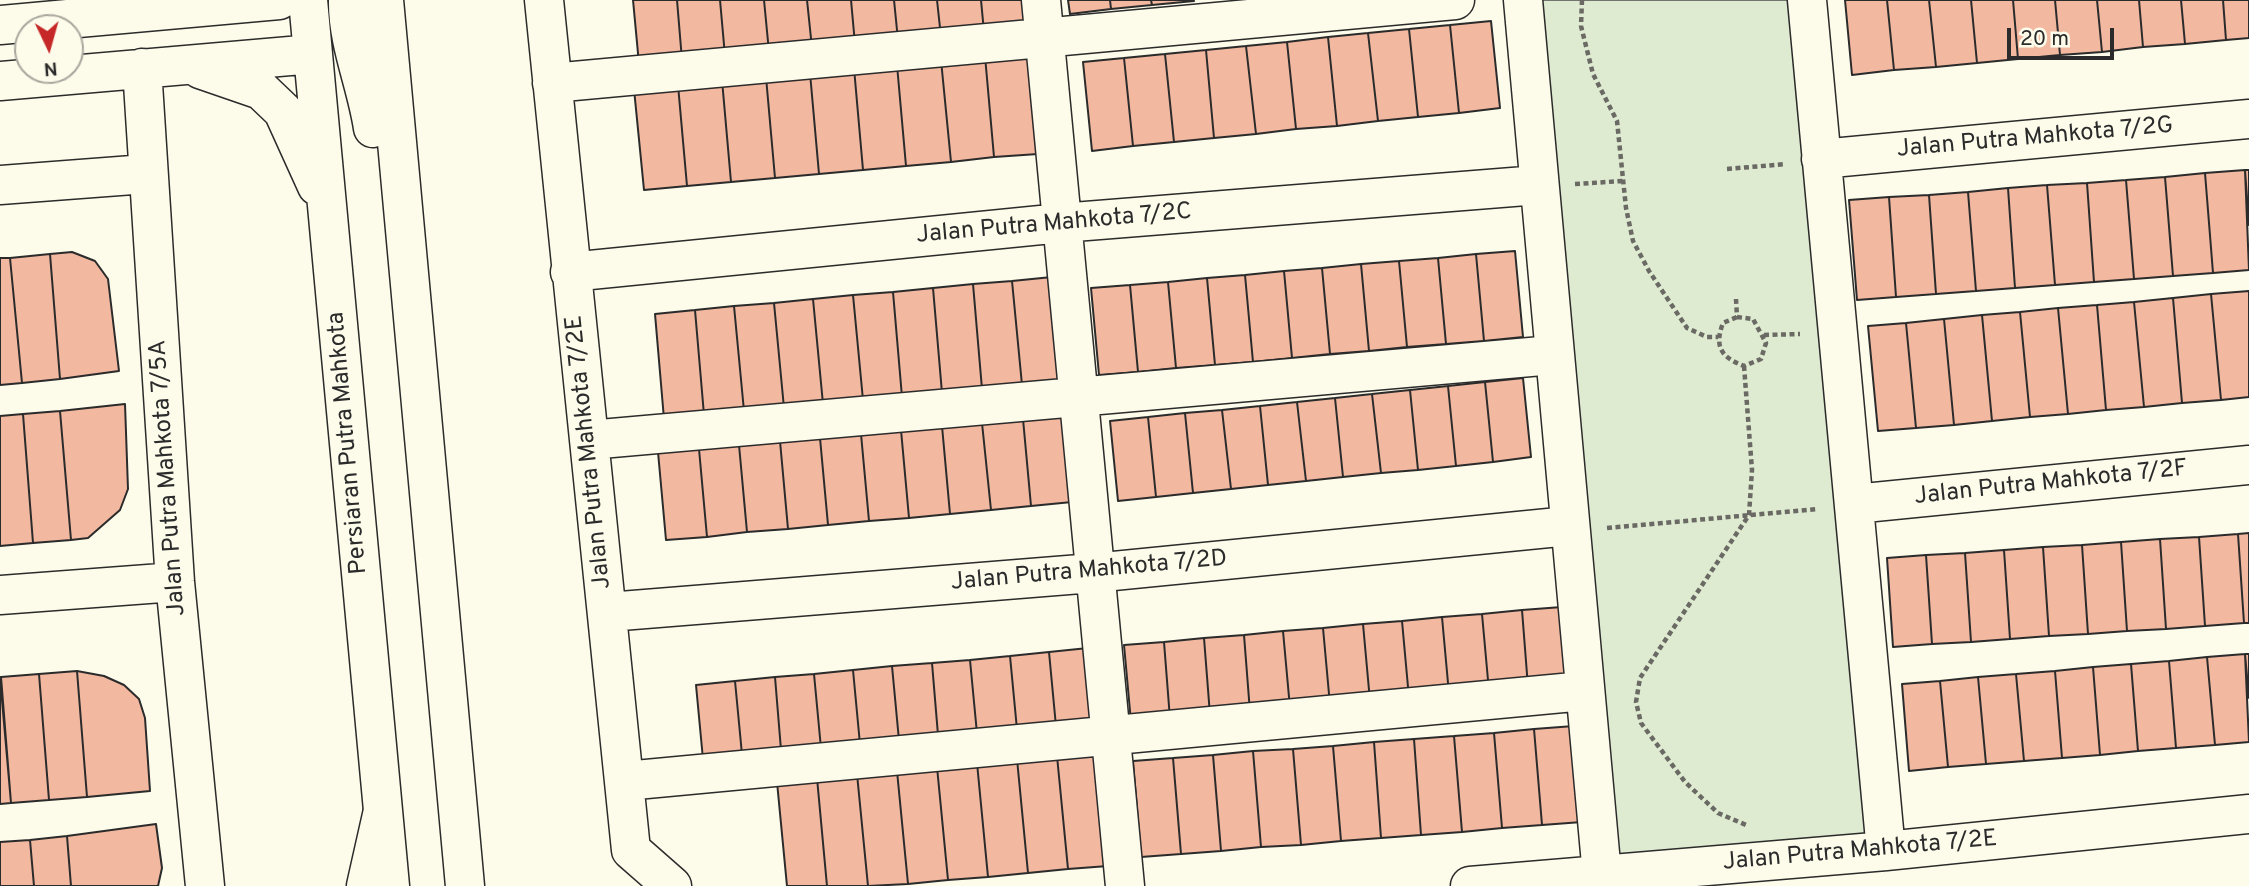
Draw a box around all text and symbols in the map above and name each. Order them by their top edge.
north arrow [14,14,84,84]
scale bar [2011,14,2118,58]
text: 20 m [2020,26,2069,53]
text: N [43,55,59,80]
street label: Jalan Putra Mahkota 7/2G [1896,113,2174,165]
street label: Jalan Putra Mahkota 7/2C [915,199,1193,251]
street label: Persiaran Putra Mahkota [323,310,375,576]
street label: Jalan Putra Mahkota 7/2E [561,314,619,590]
street label: Jalan Putra Mahkota 7/5A [145,339,193,617]
street label: Jalan Putra Mahkota 7/2F [1913,455,2189,513]
street label: Jalan Putra Mahkota 7/2D [950,546,1228,598]
street label: Jalan Putra Mahkota 7/2E [1722,826,1998,878]

